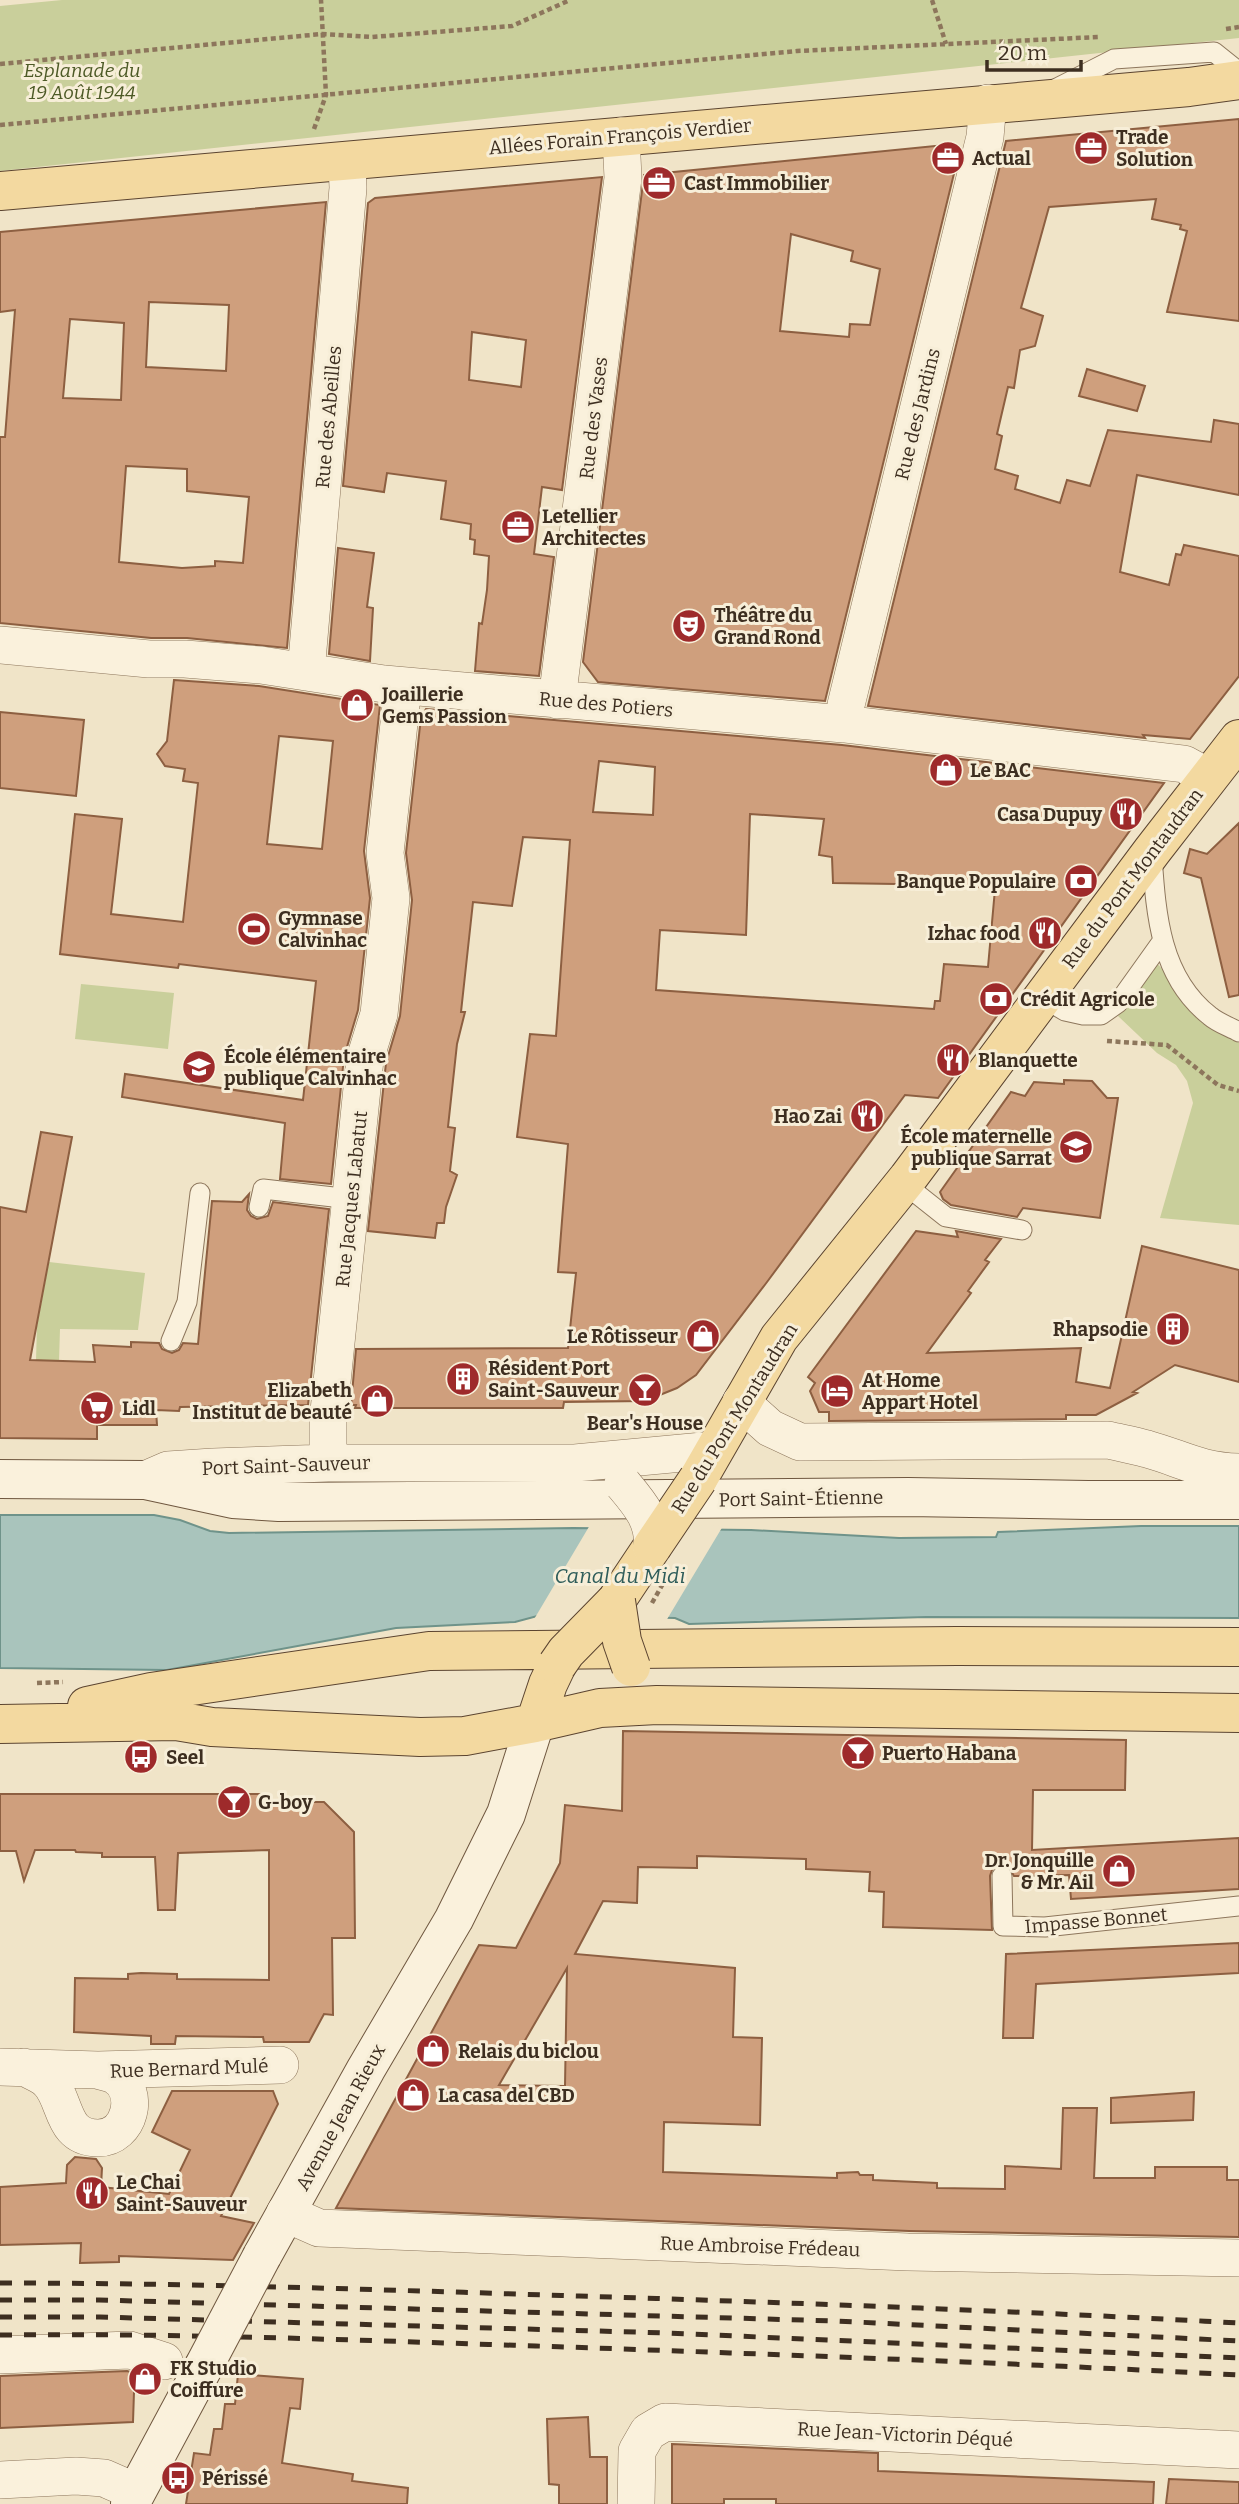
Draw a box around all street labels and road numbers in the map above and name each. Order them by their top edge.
street label: Allées Forain François Verdier [488,114,753,159]
street label: Rue des Abeilles [311,345,346,489]
street label: Rue des Jardins [890,346,945,482]
street label: Rue des Vases [575,356,612,481]
street label: Rue des Potiers [538,687,674,722]
street label: Rue du Pont Montaudran [1057,784,1208,973]
street label: Rue Jacques Labatut [331,1109,372,1288]
street label: Rue du Pont Montaudran [666,1319,802,1517]
street label: Port Saint-Sauveur [201,1451,371,1480]
street label: Port Saint-Étienne [719,1486,883,1511]
street label: Impasse Bonnet [1024,1903,1168,1938]
street label: Avenue Jean Rieux [291,2040,390,2194]
street label: Rue Bernard Mulé [109,2054,269,2083]
street label: Rue Ambroise Frédeau [659,2232,861,2262]
street label: Rue Jean-Victorin Déqué [796,2417,1014,2452]

